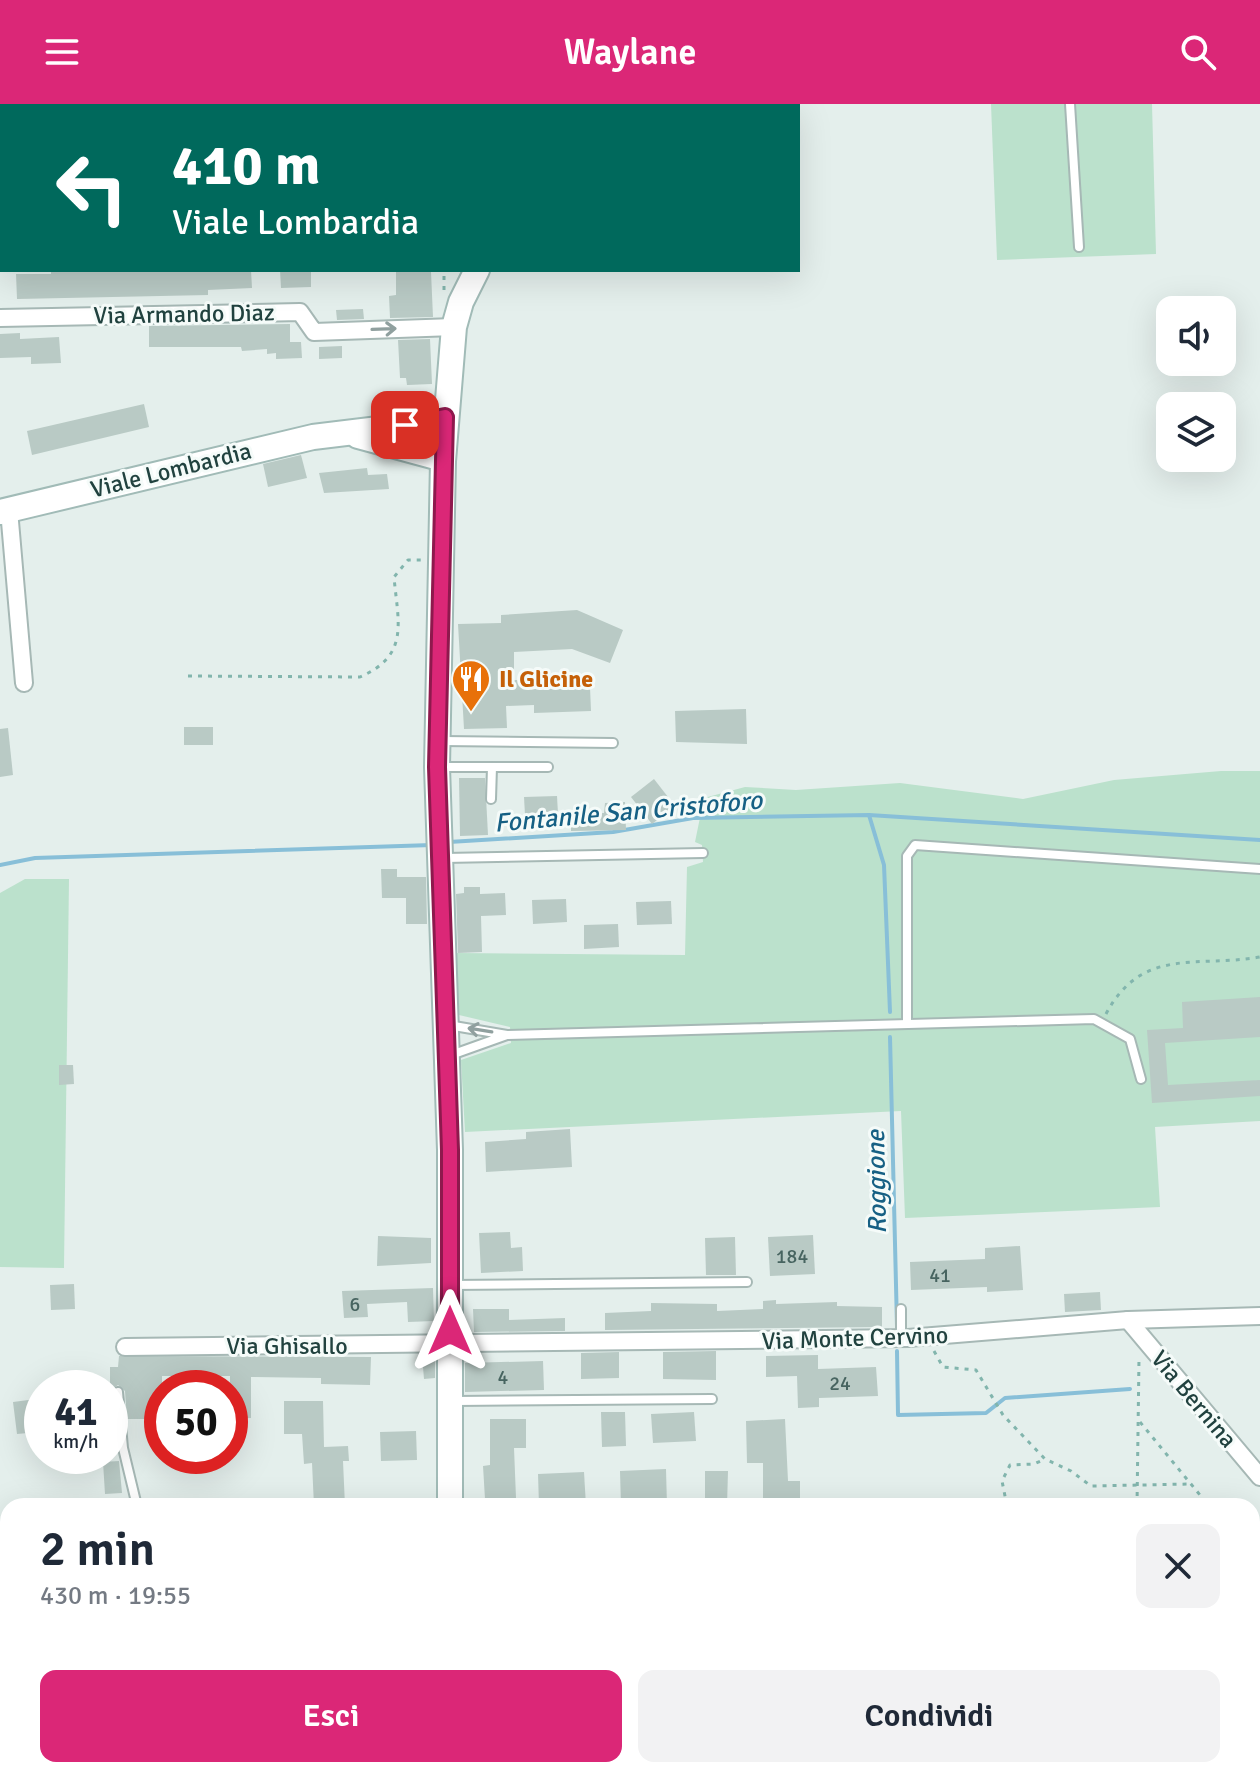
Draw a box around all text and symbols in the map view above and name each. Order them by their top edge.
icon: menu [40,30,84,74]
text: Waylane [564,30,696,75]
icon: search [1176,30,1220,74]
text: 410 m [172,131,320,200]
icon: left [40,136,144,240]
text: Viale Lombardia [172,200,419,245]
map controls [1156,296,1236,472]
button: sound [1156,296,1236,376]
street label: Via Armando Diaz [93,297,275,331]
one-way arrow [370,322,397,337]
pin [371,391,439,459]
button: layers [1156,392,1236,472]
icon: arrive [383,403,427,447]
street label: Viale Lombardia [87,436,255,504]
restaurant icon: Il Glicine [450,658,492,713]
place label: Il Glicine [499,664,593,694]
water label: Fontanile San Cristoforo [493,784,765,840]
one-way arrow [468,1022,493,1037]
water label: Roggione [860,1128,894,1234]
house number: 184 [776,1244,808,1269]
house number: 41 [929,1263,951,1288]
position arrow [408,1289,492,1373]
house number: 6 [350,1292,360,1317]
street label: Via Monte Cervino [761,1320,949,1356]
street label: Via Ghisallo [226,1331,348,1361]
street label: Via Bernina [1145,1344,1243,1454]
house number: 4 [498,1365,509,1390]
speed limit sign: 50 [144,1370,248,1474]
house number: 24 [829,1371,851,1396]
text: 41 [54,1387,98,1437]
text: km/h [53,1429,99,1454]
text: 2 min [40,1520,155,1579]
button: close [1136,1524,1220,1608]
text: 430 m · 19:55 [40,1580,191,1612]
button: Esci [40,1670,622,1762]
button: Condividi [638,1670,1220,1762]

